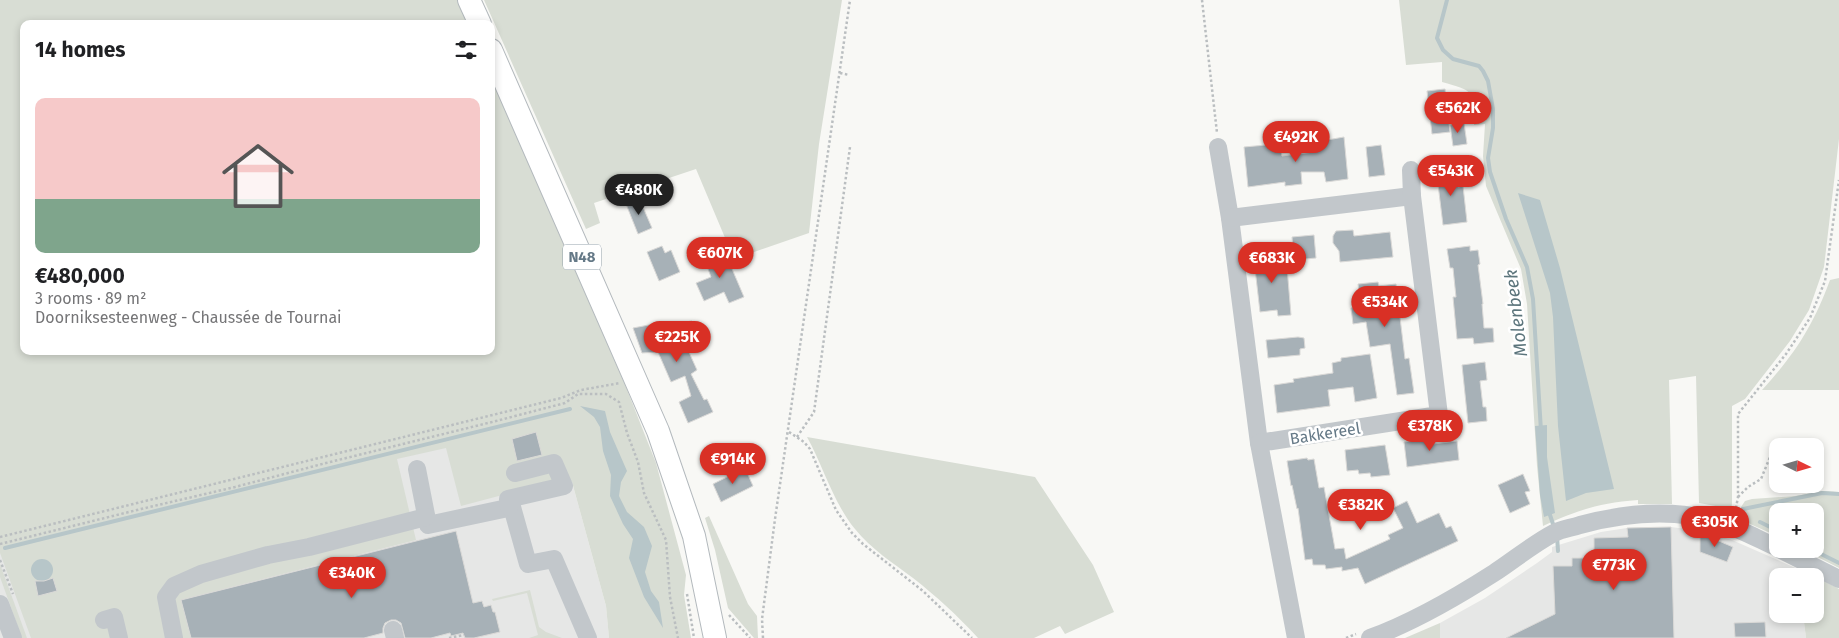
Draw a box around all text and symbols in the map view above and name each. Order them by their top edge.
icon: filters [452,36,480,64]
text: 14 homes [35,37,125,63]
pin: €562K [1423,92,1493,134]
text: €562K [1435,98,1481,117]
pin: €492K [1261,120,1331,163]
text: €492K [1274,127,1318,146]
icon: home [213,131,303,221]
pin: €543K [1416,154,1486,197]
text: €543K [1428,161,1474,180]
pin: €480K [604,174,674,216]
text: €480K [616,180,662,199]
pin: €607K [685,236,755,279]
pin: €683K [1237,242,1307,284]
text: €607K [698,243,742,262]
road number: N48 [563,244,601,270]
text: €683K [1249,248,1295,267]
text: €480,000 [35,263,125,289]
water label: Molenbeek [1500,268,1532,358]
pin: €534K [1350,286,1420,328]
text: 3 rooms · 89 m² [35,289,146,308]
text: €534K [1362,292,1408,311]
text: Doorniksesteenweg - Chaussée de Tournai [35,308,342,327]
pin: €225K [642,320,712,363]
text: €225K [655,327,699,346]
pin: €378K [1395,410,1465,452]
text: €378K [1408,416,1452,435]
street label: Bakkereel [1288,418,1362,448]
north arrow [1769,438,1824,492]
map controls [1769,438,1824,623]
pin: €914K [698,442,768,485]
text: €914K [711,449,755,468]
pin: €382K [1326,488,1396,531]
text: €382K [1338,495,1384,514]
button: + [1769,503,1824,558]
pin: €305K [1680,506,1750,548]
text: €305K [1692,512,1738,531]
pin: €773K [1579,548,1649,591]
text: €773K [1593,555,1635,574]
pin: €340K [317,556,387,599]
text: €340K [329,563,375,582]
button: − [1769,568,1824,623]

